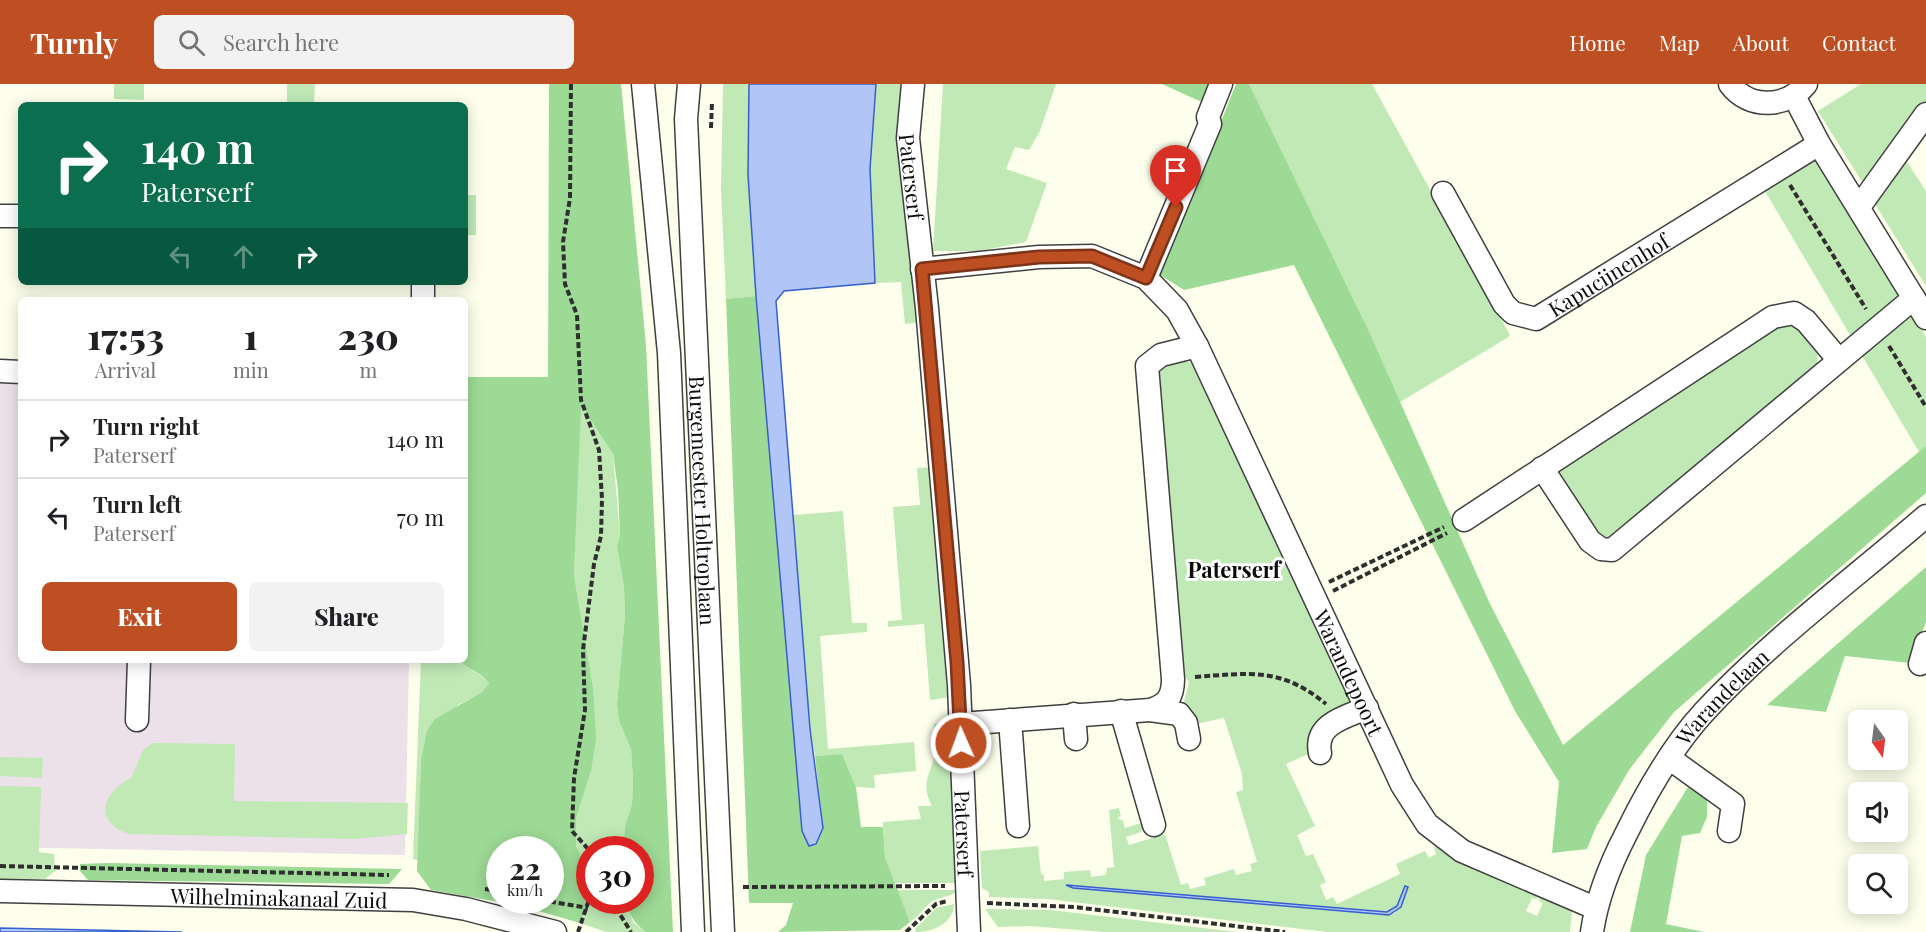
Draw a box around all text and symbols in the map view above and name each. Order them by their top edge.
search box [154,15,574,69]
text: Turnly [30,24,118,61]
icon: search [175,26,208,59]
text: Search here [223,27,339,57]
text: Home [1570,28,1626,56]
text: Map [1659,28,1700,56]
text: About [1733,28,1789,56]
text: Contact [1822,28,1896,56]
text: 140 m [141,119,254,175]
icon: right [42,126,120,204]
street label: Paterserf [894,132,931,223]
pin [1150,145,1201,207]
icon: arrive [1159,154,1192,187]
text: Paterserf [141,173,252,209]
street label: Kapucijnenhof [1542,225,1676,322]
icon: left [164,240,197,273]
icon: ahead [227,240,260,273]
icon: right [290,240,323,273]
text: 17:53 [87,311,164,359]
text: 1 [244,311,258,359]
text: 230 [338,311,399,359]
text: Arrival [95,356,156,383]
text: min [233,356,269,383]
text: m [359,356,377,383]
street label: Burgemeester Holtroplaan [684,375,723,627]
text: Turn right [93,411,199,441]
icon: right [42,423,75,456]
text: 140 m [387,424,444,454]
text: Paterserf [93,441,175,468]
text: Turn left [93,489,182,519]
icon: left [42,501,75,534]
text: 70 m [397,502,444,532]
text: Paterserf [93,519,175,546]
district label: Paterserf [1187,554,1283,584]
button: Exit [42,582,237,651]
button: Share [249,582,444,651]
street label: Warandepoort [1308,604,1391,740]
street label: Warandelaan [1668,642,1775,751]
north arrow [1848,710,1908,770]
map controls [1848,710,1908,914]
position arrow [929,711,993,775]
button: sound [1848,782,1908,842]
street label: Paterserf [949,790,981,879]
speed limit sign: 30 [576,836,654,914]
text: 22 [509,848,541,888]
button: search [1848,854,1908,914]
text: km/h [507,880,543,900]
street label: Wilhelminakanaal Zuid [169,881,388,913]

